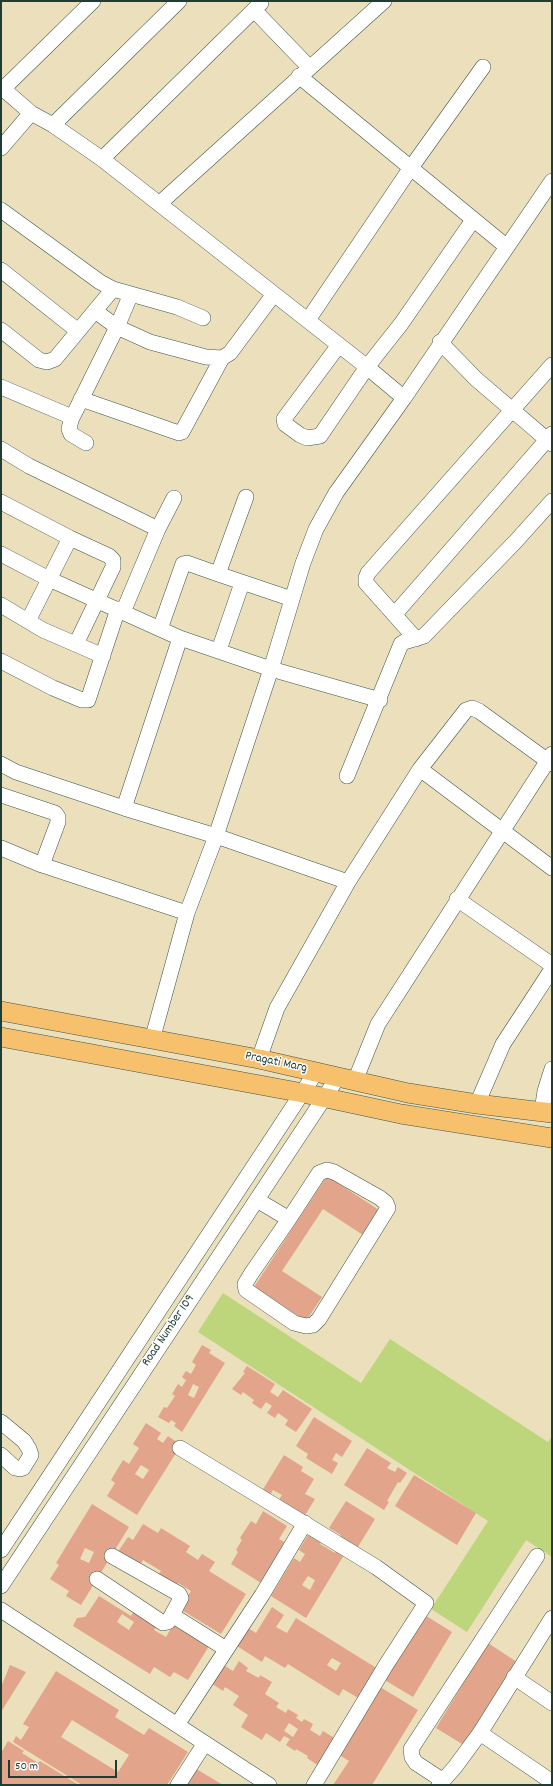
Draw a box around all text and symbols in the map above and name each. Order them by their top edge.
street label: Pragati Marg [244,1049,308,1077]
street label: Road Number 109 [139,1292,199,1370]
scale bar [10,1752,119,1778]
text: 50 m [15,1758,38,1775]

